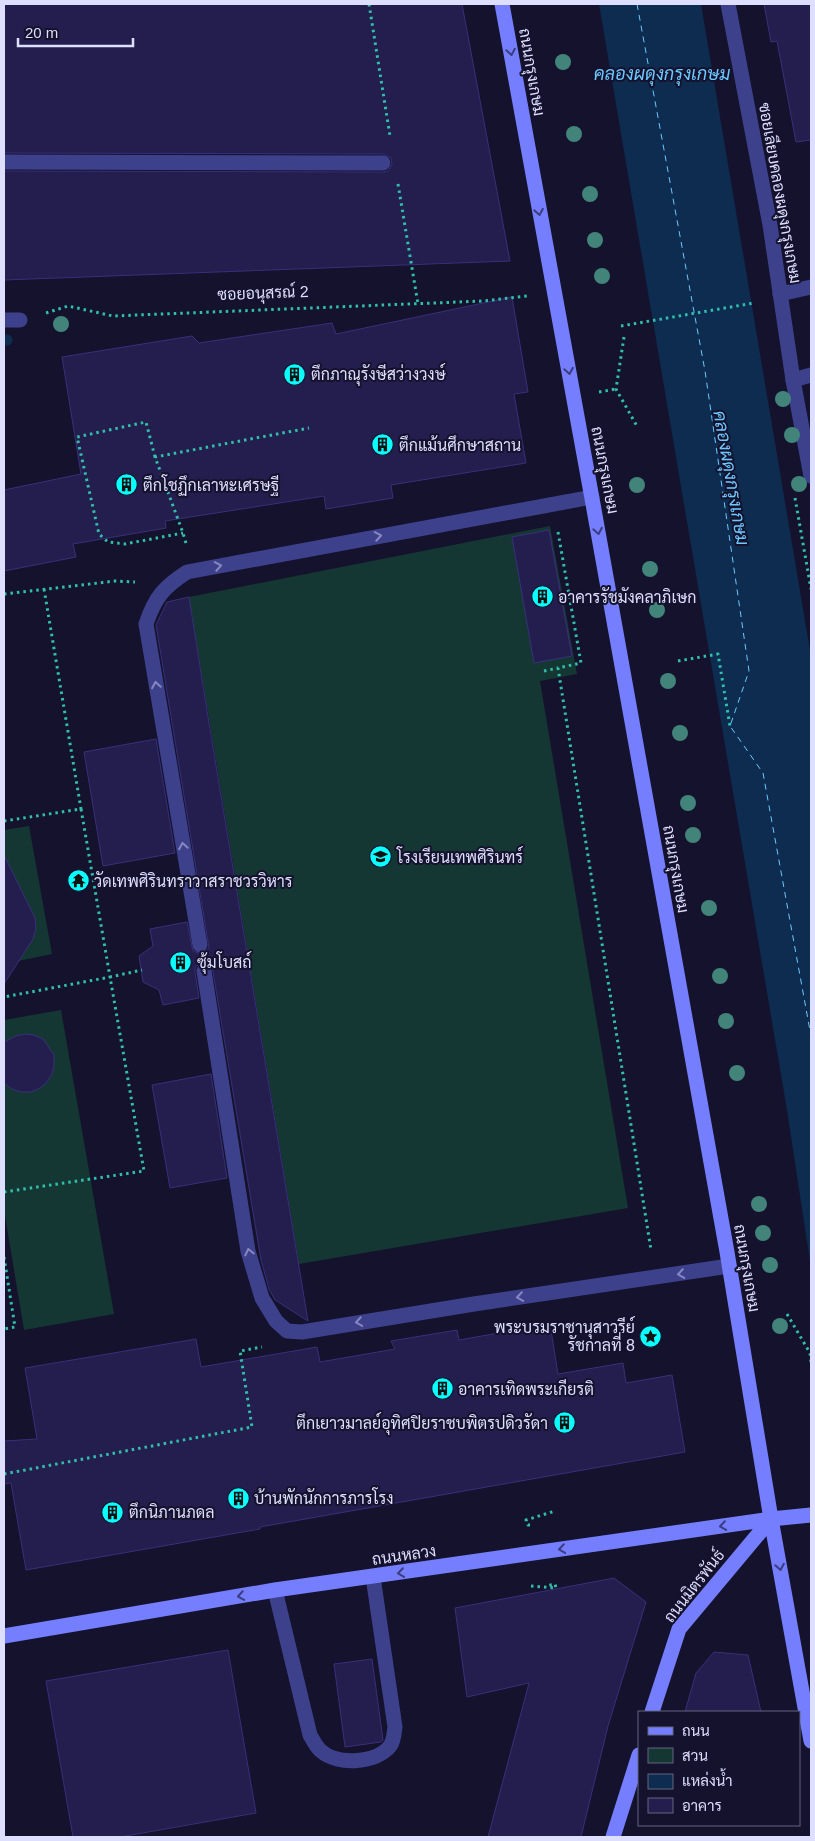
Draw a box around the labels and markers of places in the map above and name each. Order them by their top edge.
building icon: ตึกภาณุรังษีสว่างวงษ์ [283,362,307,386]
place label: ตึกภาณุรังษีสว่างวงษ์ [311,362,446,386]
building icon: ตึกแม้นศึกษาสถาน [371,433,395,457]
place label: ตึกแม้นศึกษาสถาน [399,435,521,454]
building icon: ตึกโชฏึกเลาหะเศรษฐี [115,473,139,497]
place label: ตึกโชฏึกเลาหะเศรษฐี [143,474,279,496]
building icon: อาคารรัชมังคลาภิเษก [530,585,554,609]
place label: อาคารรัชมังคลาภิเษก [558,587,696,606]
school or university icon: โรงเรียนเทพศิรินทร์ [369,845,393,869]
place label: โรงเรียนเทพศิรินทร์ [396,845,523,866]
temple icon: วัดเทพศิรินทราวาสราชวรวิหาร [66,869,90,893]
place label: วัดเทพศิรินทราวาสราชวรวิหาร [94,871,293,890]
building icon: ซุ้มโบสถ์ [169,950,193,974]
place label: ซุ้มโบสถ์ [197,950,252,974]
place label: พระบรมราชานุสาวรีย์ รัชกาลที่ 8 [494,1315,635,1354]
place icon: พระบรมราชานุสาวรีย์ รัชกาลที่ 8 [639,1324,663,1348]
building icon: อาคารเทิดพระเกียรติ [430,1377,454,1401]
place label: อาคารเทิดพระเกียรติ [458,1378,594,1398]
place label: ตึกเยาวมาลย์อุทิศปิยราชบพิตรปดิวรัดา [296,1411,548,1435]
building icon: ตึกเยาวมาลย์อุทิศปิยราชบพิตรปดิวรัดา [552,1411,576,1435]
building icon: บ้านพักนักการภารโรง [226,1486,250,1510]
place label: บ้านพักนักการภารโรง [254,1487,394,1507]
building icon: ตึกนิภานภดล [101,1500,125,1524]
place label: ตึกนิภานภดล [129,1502,215,1521]

